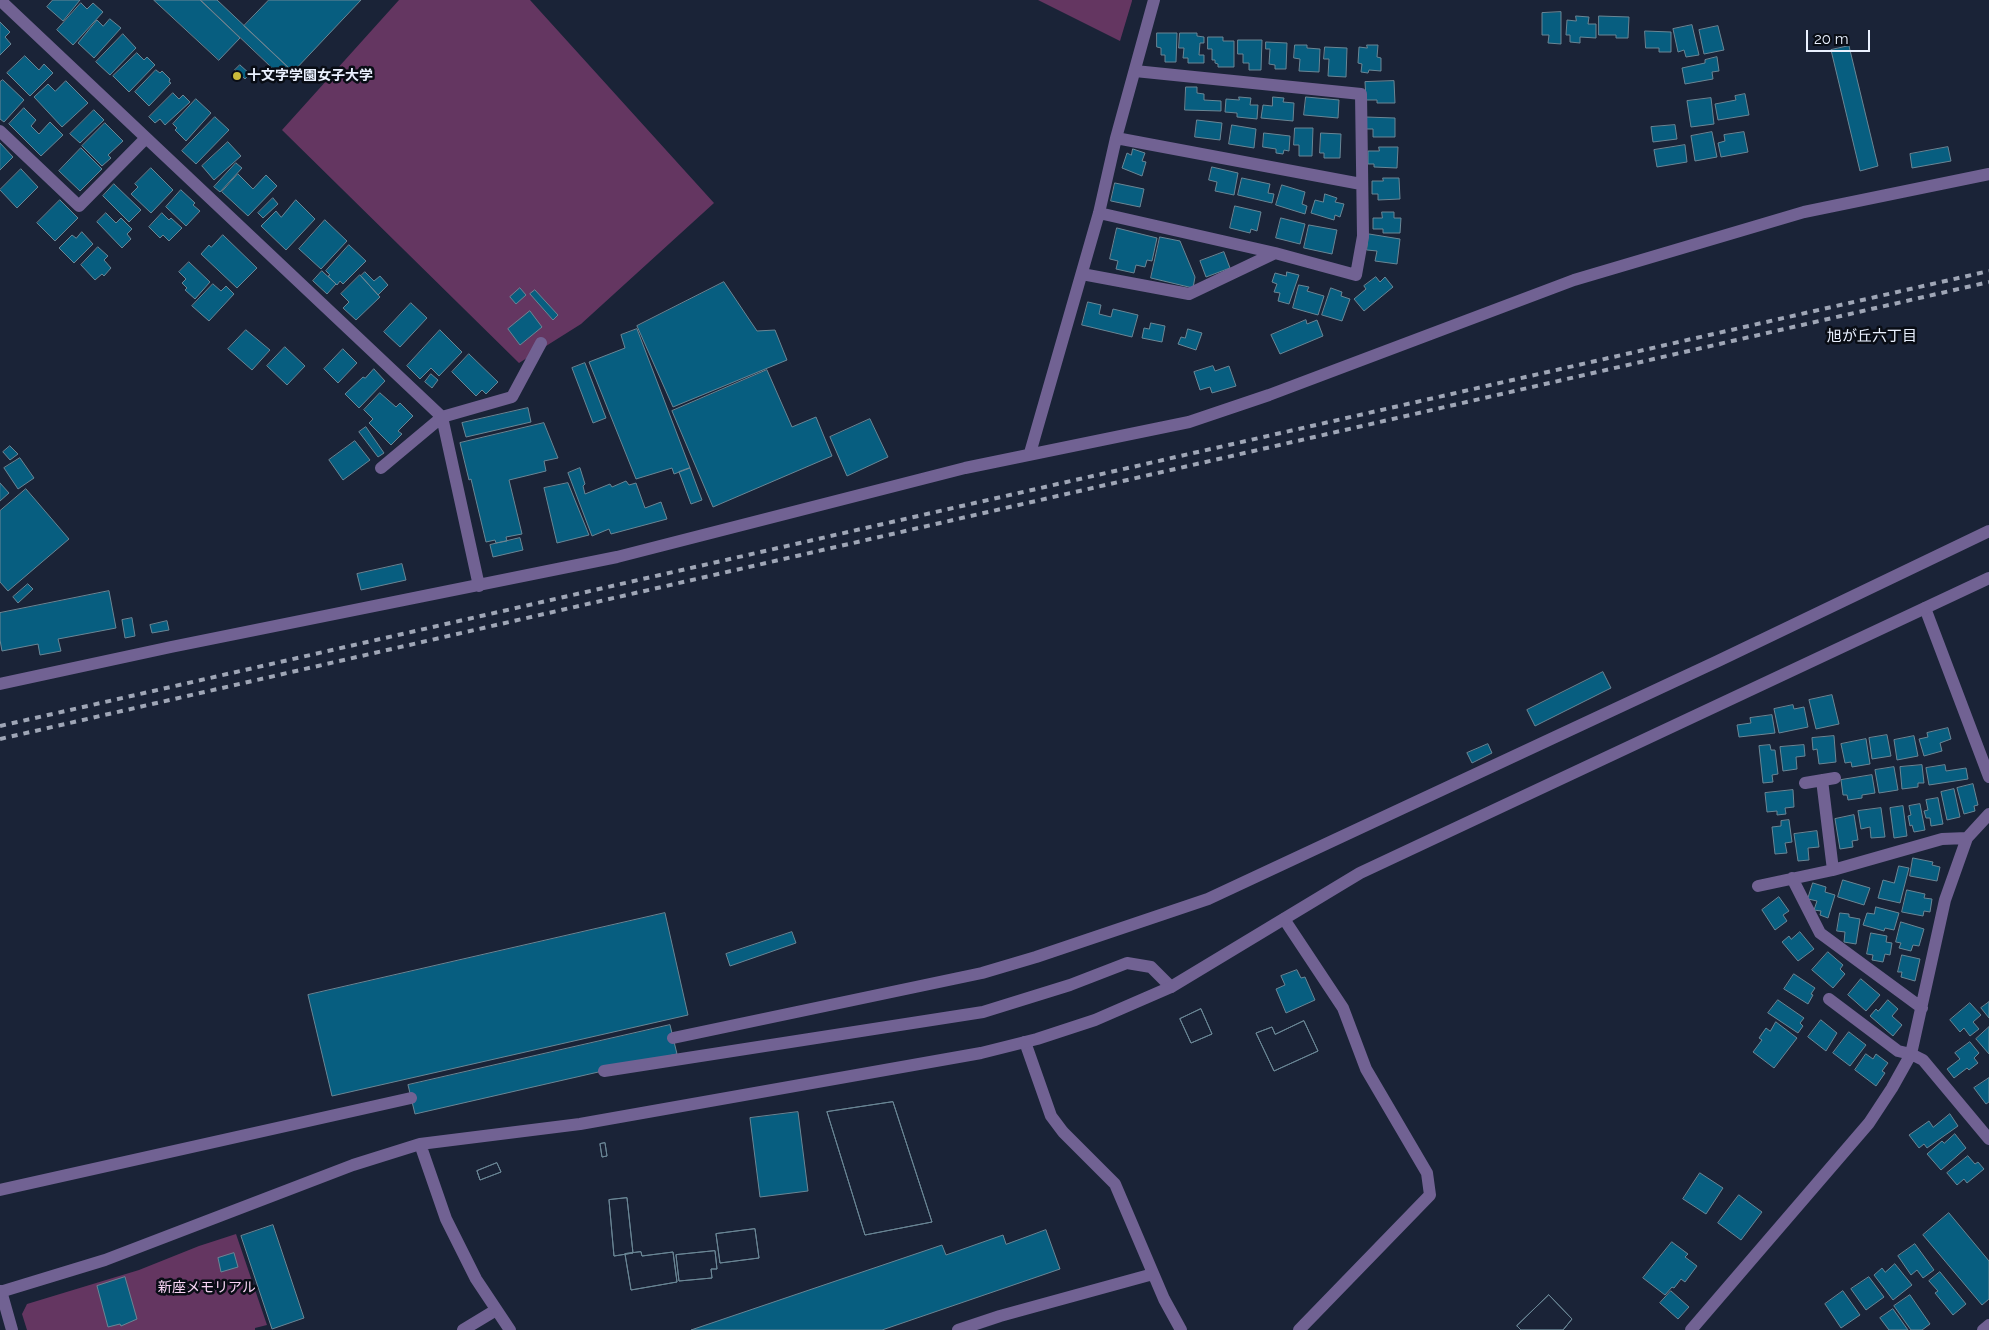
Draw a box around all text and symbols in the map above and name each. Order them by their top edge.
scale bar [1809,20,1873,52]
text: 20 m [1814,30,1849,48]
place label: 十文字学園女子大学 [247,68,373,84]
marker: 十文字学園女子大学 [231,70,243,82]
district label: 旭が丘六丁目 [1827,327,1917,345]
park label: 新座メモリアル [158,1280,256,1296]

